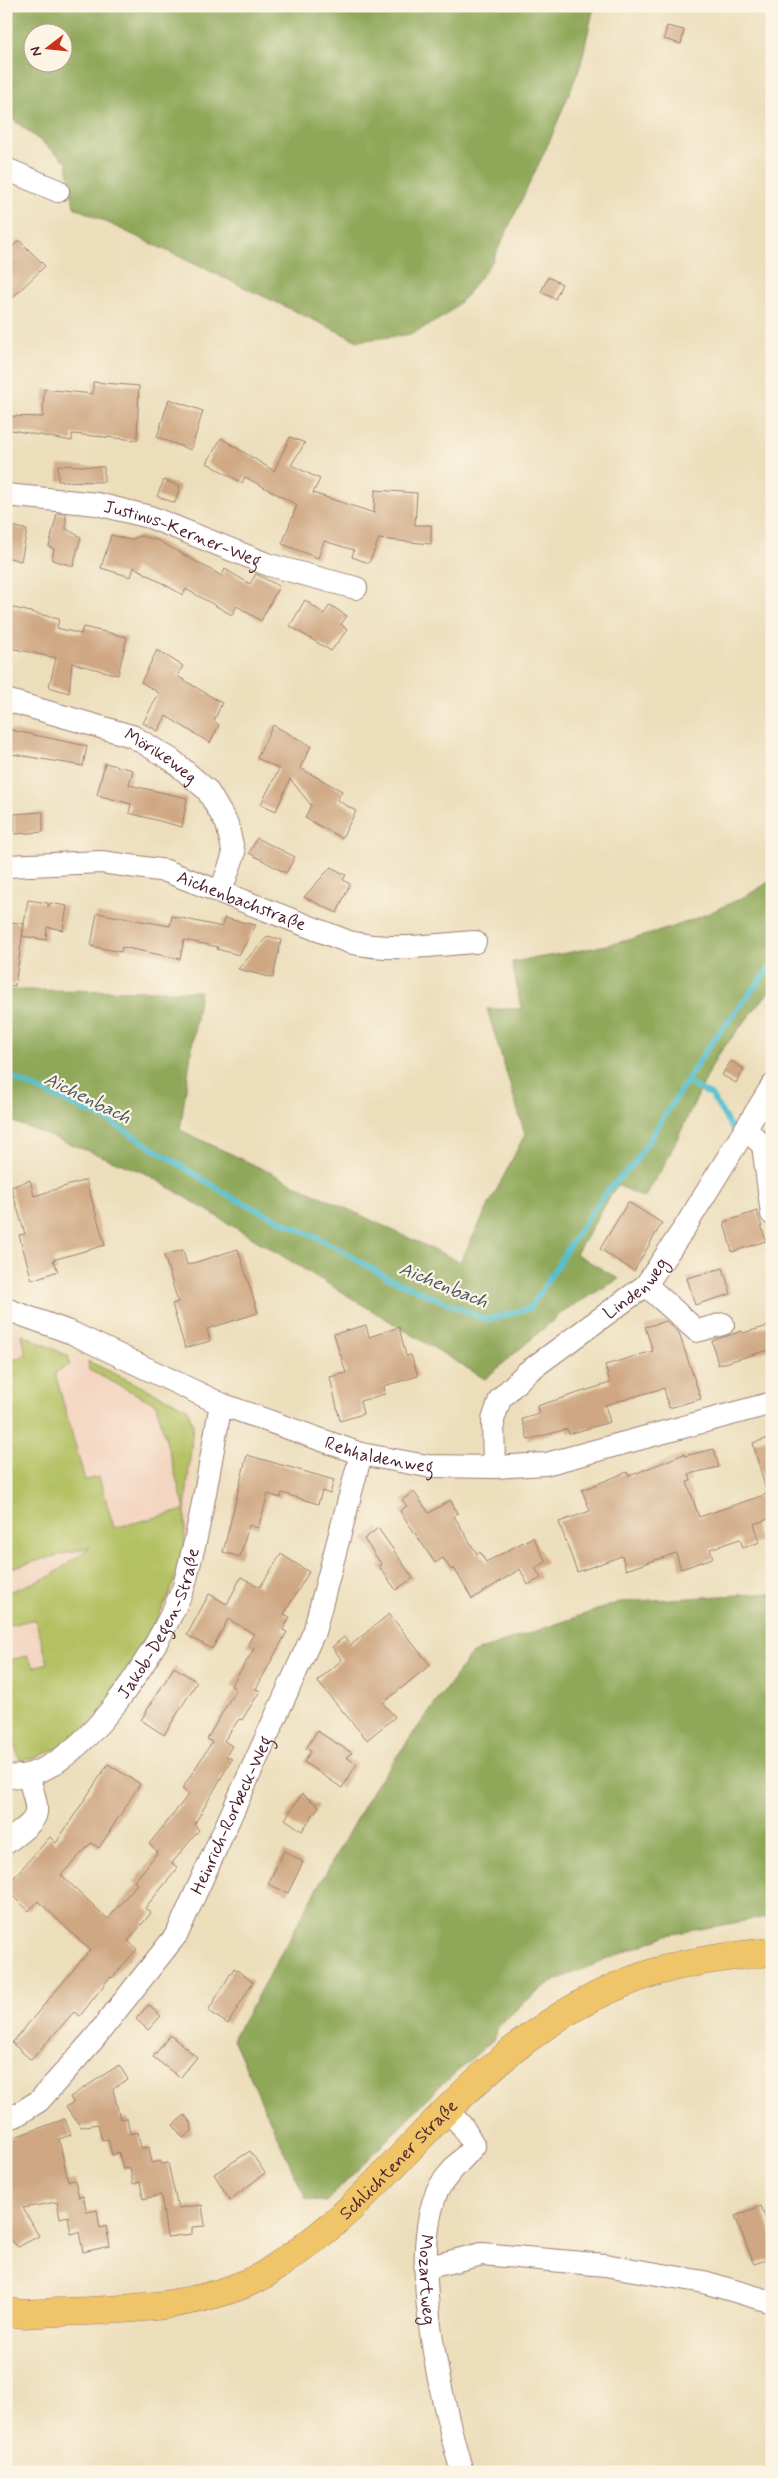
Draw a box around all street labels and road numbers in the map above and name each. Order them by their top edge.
street label: Justinus-Kerner-Weg [101,495,265,575]
street label: Mörikeweg [120,723,202,789]
street label: Aichenbachstraße [173,865,310,937]
street label: Lindenweg [599,1253,675,1325]
street label: Rehhaldenweg [321,1431,434,1481]
street label: Jakob-Degen-Straße [112,1545,206,1704]
street label: Heinrich-Rorbeck-Weg [185,1732,280,1899]
street label: Schlichtener Straße [335,2095,464,2226]
street label: Mozartweg [413,2233,441,2326]

